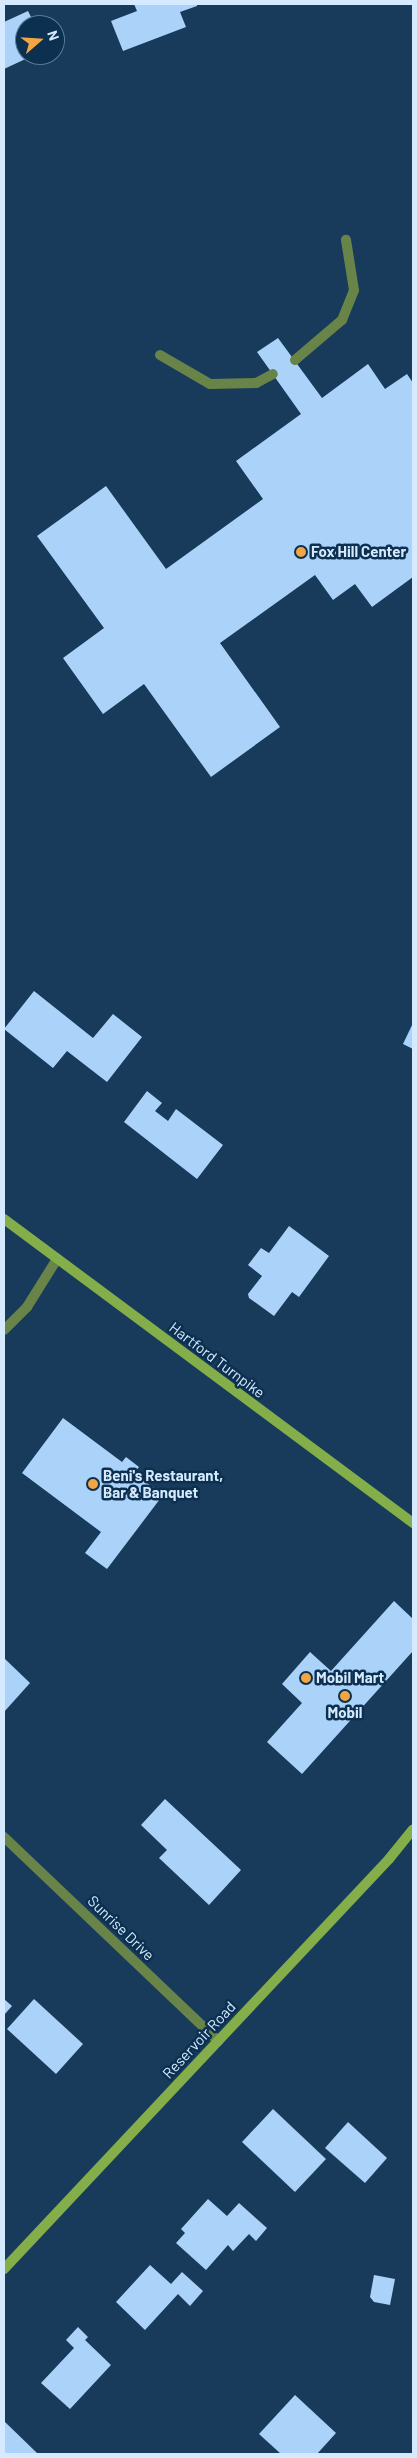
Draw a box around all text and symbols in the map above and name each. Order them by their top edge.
north arrow [15,15,65,65]
text: N [44,28,63,42]
place label: Fox Hill Center [311,543,406,561]
marker: Fox Hill Center [295,546,307,558]
street label: Hartford Turnpike [166,1318,268,1402]
place label: Beni's Restaurant, Bar & Banquet [103,1466,223,1501]
marker: Beni's Restaurant, Bar & Banquet [87,1478,99,1490]
place label: Mobil Mart [316,1669,384,1687]
marker: Mobil Mart [300,1672,312,1684]
marker: Mobil [339,1690,351,1702]
place label: Mobil [327,1704,363,1722]
street label: Sunrise Drive [84,1892,158,1964]
street label: Reservoir Road [159,1998,239,2082]

